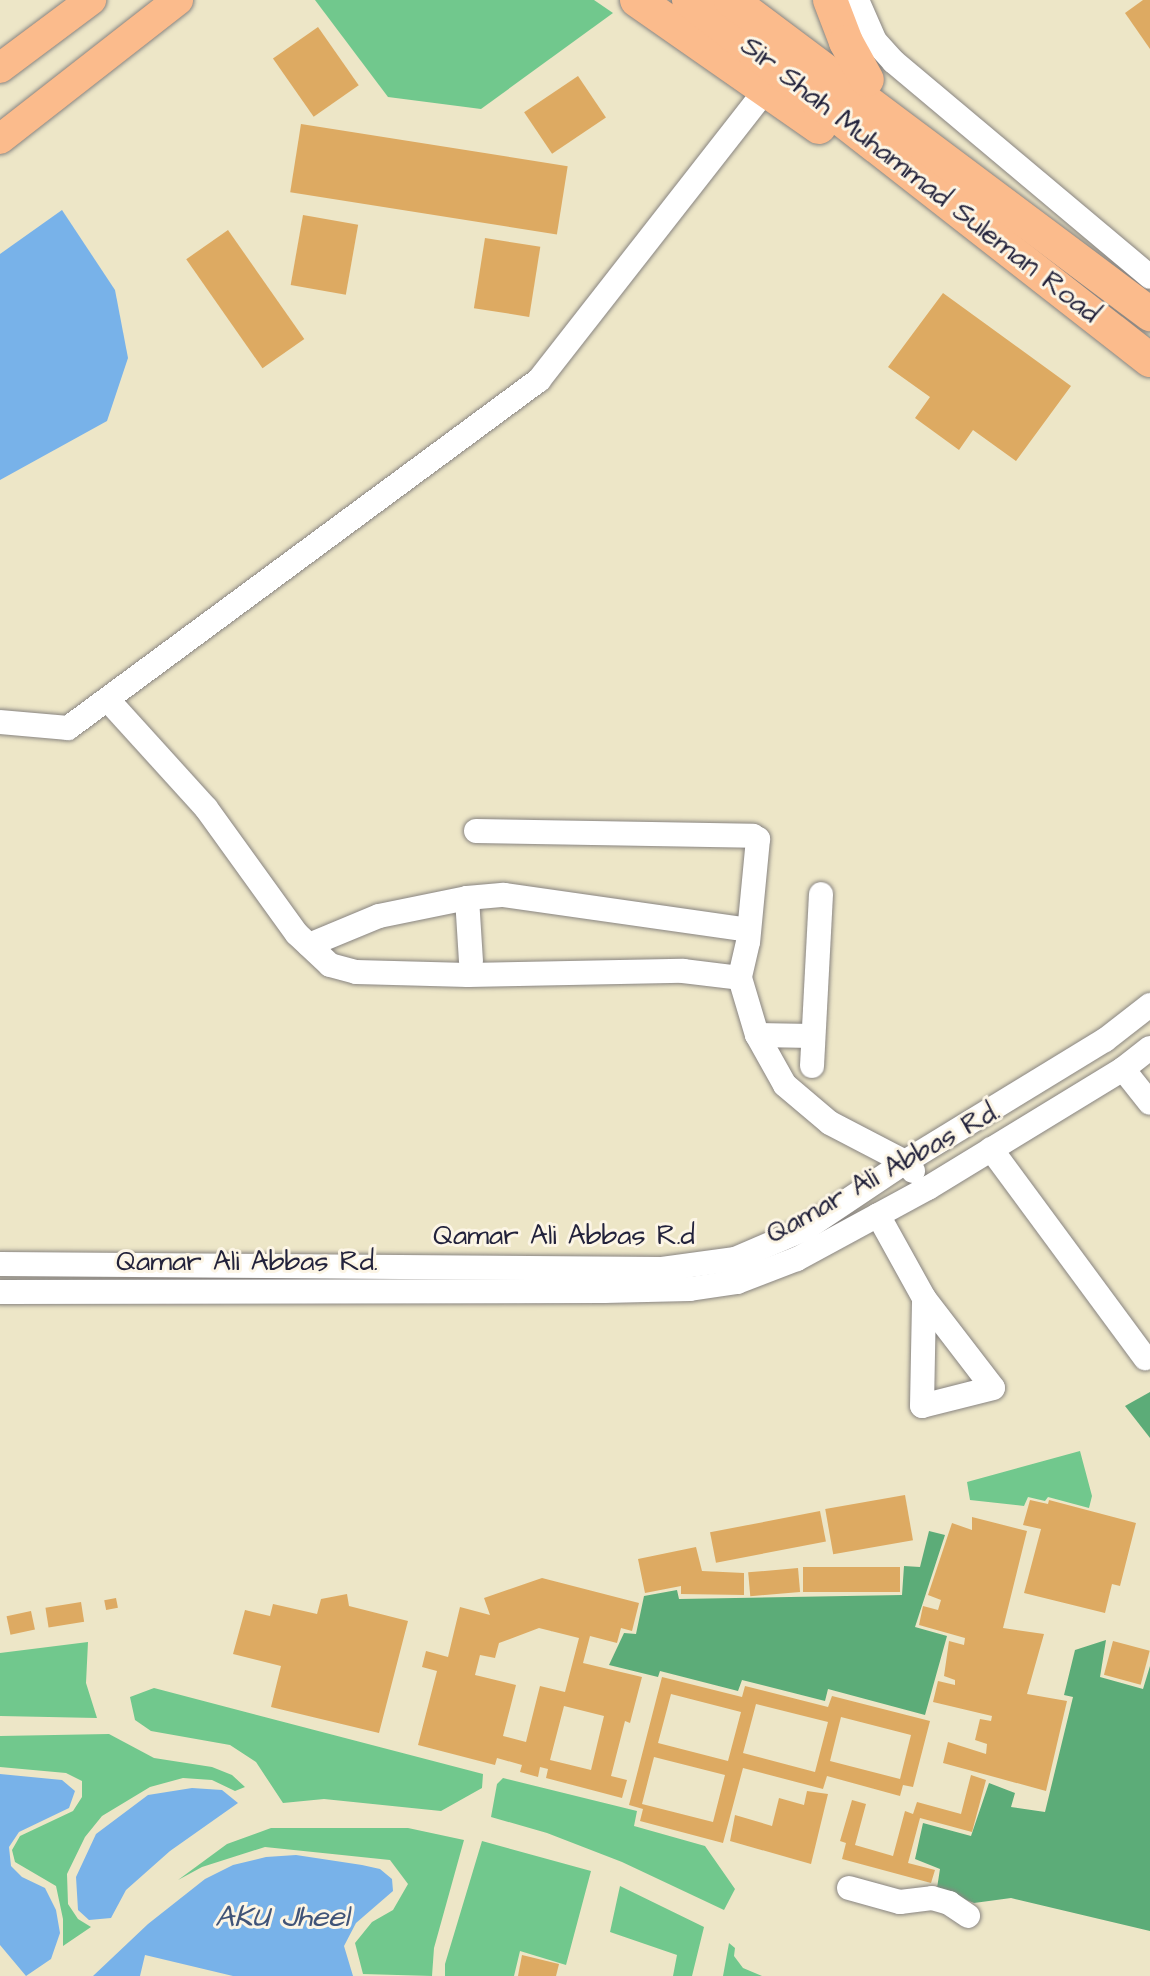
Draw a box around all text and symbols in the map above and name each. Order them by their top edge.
street label: Sir Shah Muhammad Suleman Road [734,29,1106,331]
street label: Qamar Ali Abbas Rd. [760,1095,1006,1251]
street label: Qamar Ali Abbas R.d [433,1219,695,1253]
street label: Qamar Ali Abbas Rd. [116,1245,378,1279]
water label: AKU Jheel [215,1899,349,1935]

